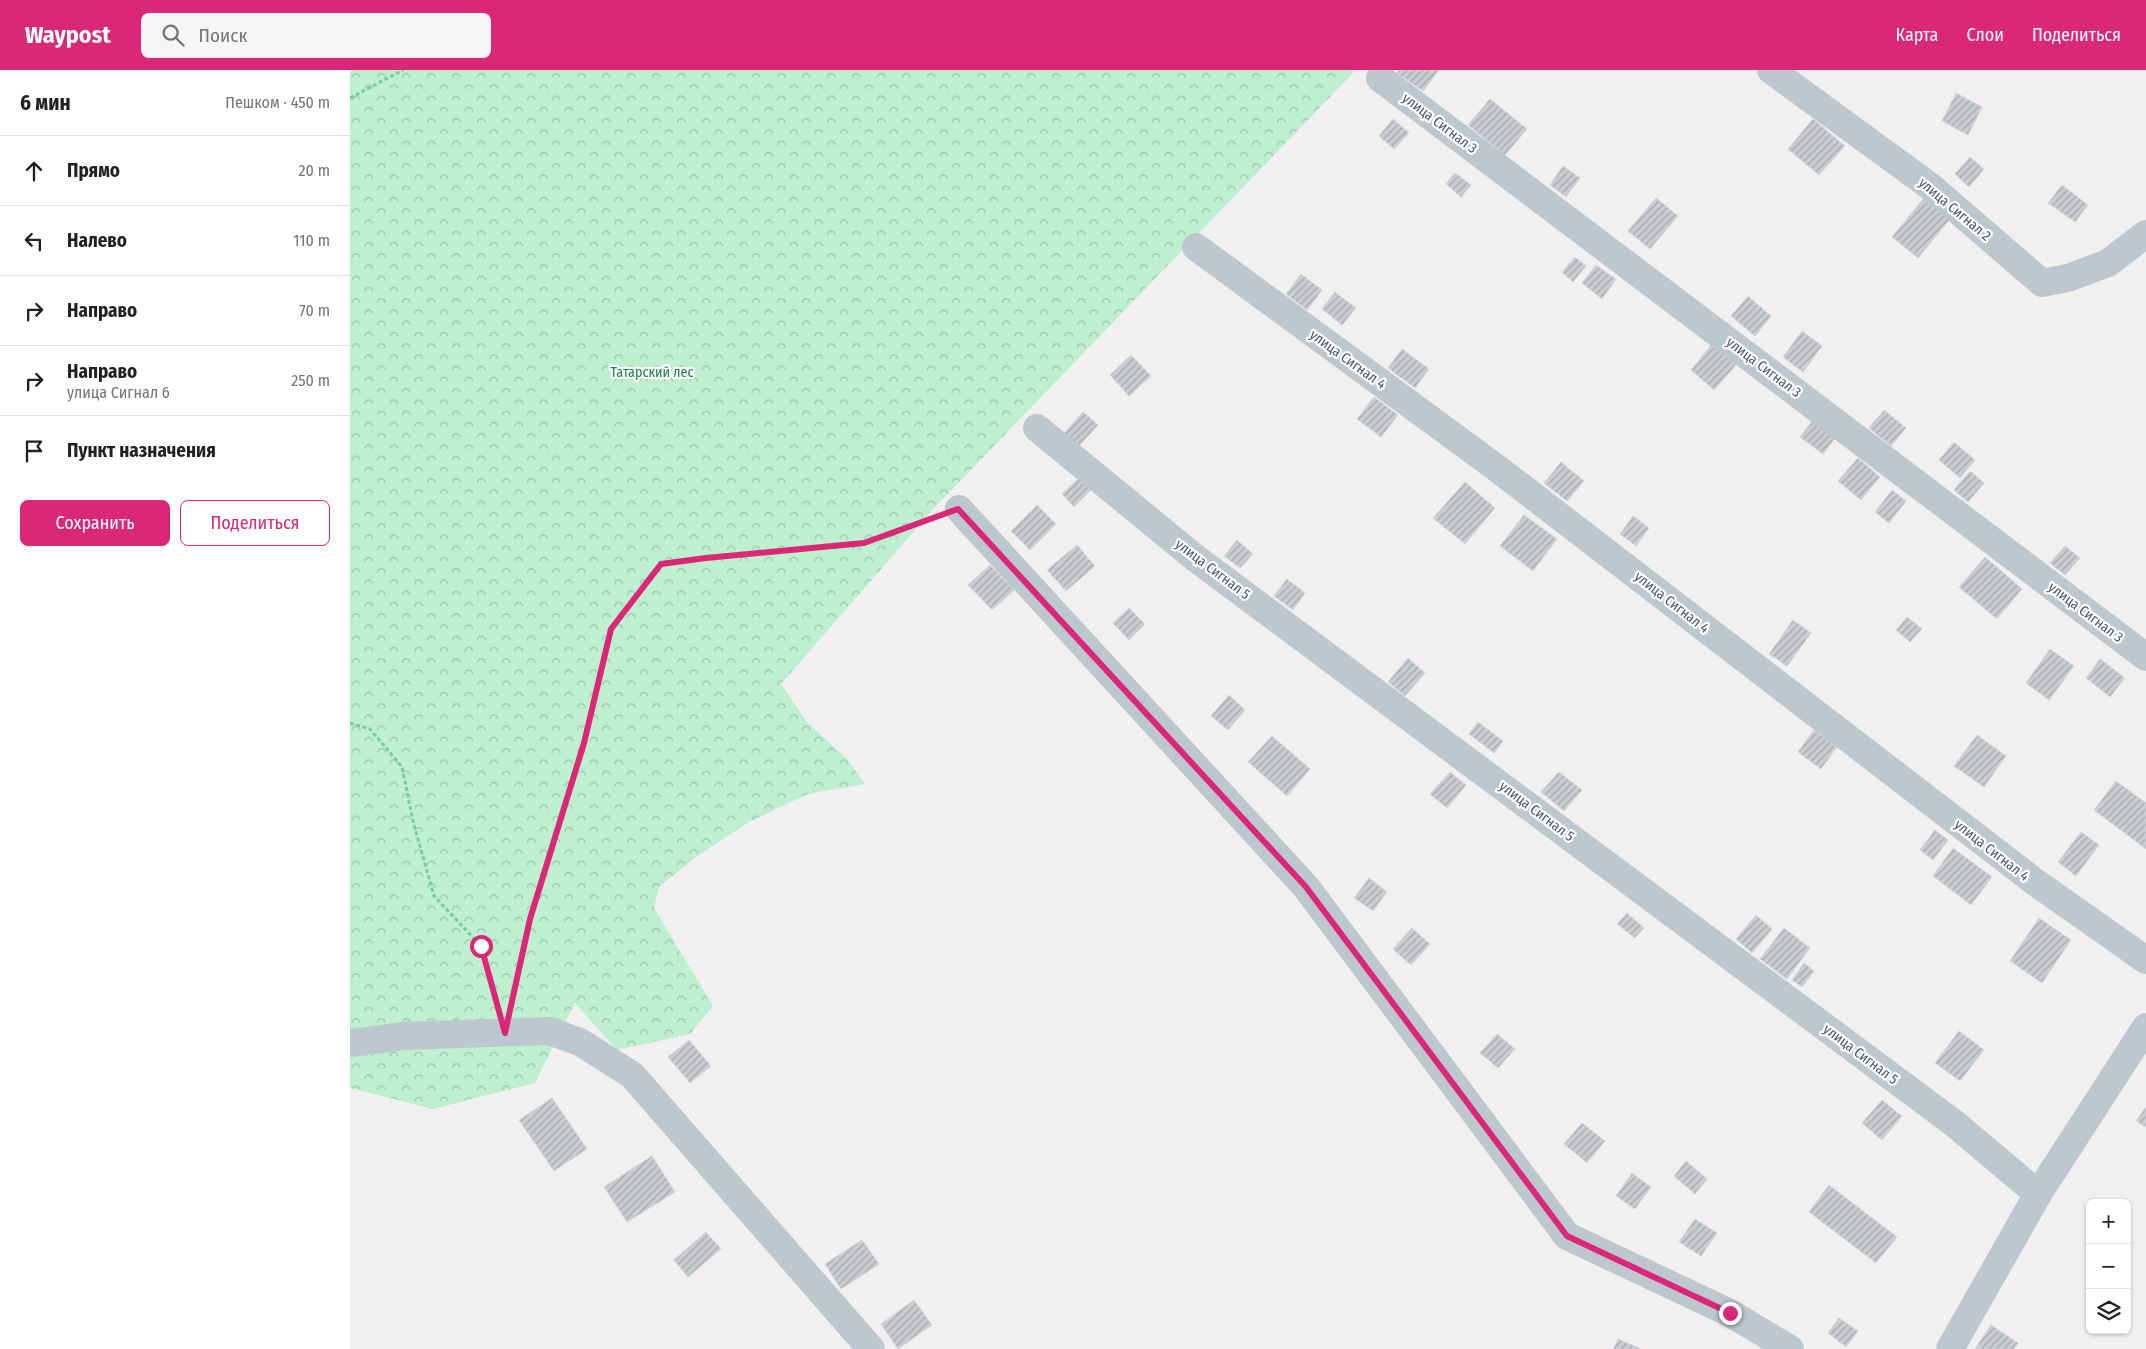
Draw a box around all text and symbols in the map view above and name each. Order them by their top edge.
search box [141,13,491,58]
text: Waypost [25,21,111,49]
icon: search [159,21,187,49]
text: Поиск [199,24,247,47]
text: Карта [1895,24,1938,46]
text: Слои [1966,24,2004,46]
text: Поделиться [2032,24,2121,46]
text: 6 мин [20,90,71,116]
street label: улица Сигнал 3 [1399,90,1480,157]
text: Пешком · 450 m [225,93,330,112]
icon: ahead [20,157,48,185]
text: Прямо [67,159,120,182]
text: 20 m [299,161,330,180]
street label: улица Сигнал 2 [1915,174,1994,245]
icon: left [20,227,48,255]
text: Налево [67,229,127,252]
text: 110 m [293,231,330,250]
icon: right [20,297,48,325]
text: Направо [67,299,137,322]
text: 70 m [299,301,330,320]
street label: улица Сигнал 4 [1306,326,1389,393]
street label: улица Сигнал 3 [1723,334,1804,401]
text: Направо [67,360,137,383]
park label: Татарский лес [611,364,693,381]
icon: right [20,367,48,395]
text: 250 m [291,371,330,390]
text: улица Сигнал 6 [67,383,170,402]
icon: arrive [20,437,48,465]
text: Пункт назначения [67,439,216,462]
button: Сохранить [20,500,170,546]
button: Поделиться [180,500,330,546]
street label: улица Сигнал 5 [1172,536,1254,603]
street label: улица Сигнал 4 [1631,568,1712,637]
street label: улица Сигнал 3 [2045,579,2126,646]
street label: улица Сигнал 5 [1496,778,1578,845]
street label: улица Сигнал 4 [1951,816,2032,885]
route start [470,935,493,958]
street label: улица Сигнал 5 [1820,1021,1902,1088]
map controls [2086,1199,2131,1334]
button: + [2086,1199,2131,1244]
button: − [2086,1244,2131,1289]
button: layers [2086,1289,2131,1334]
route end [1719,1302,1742,1325]

